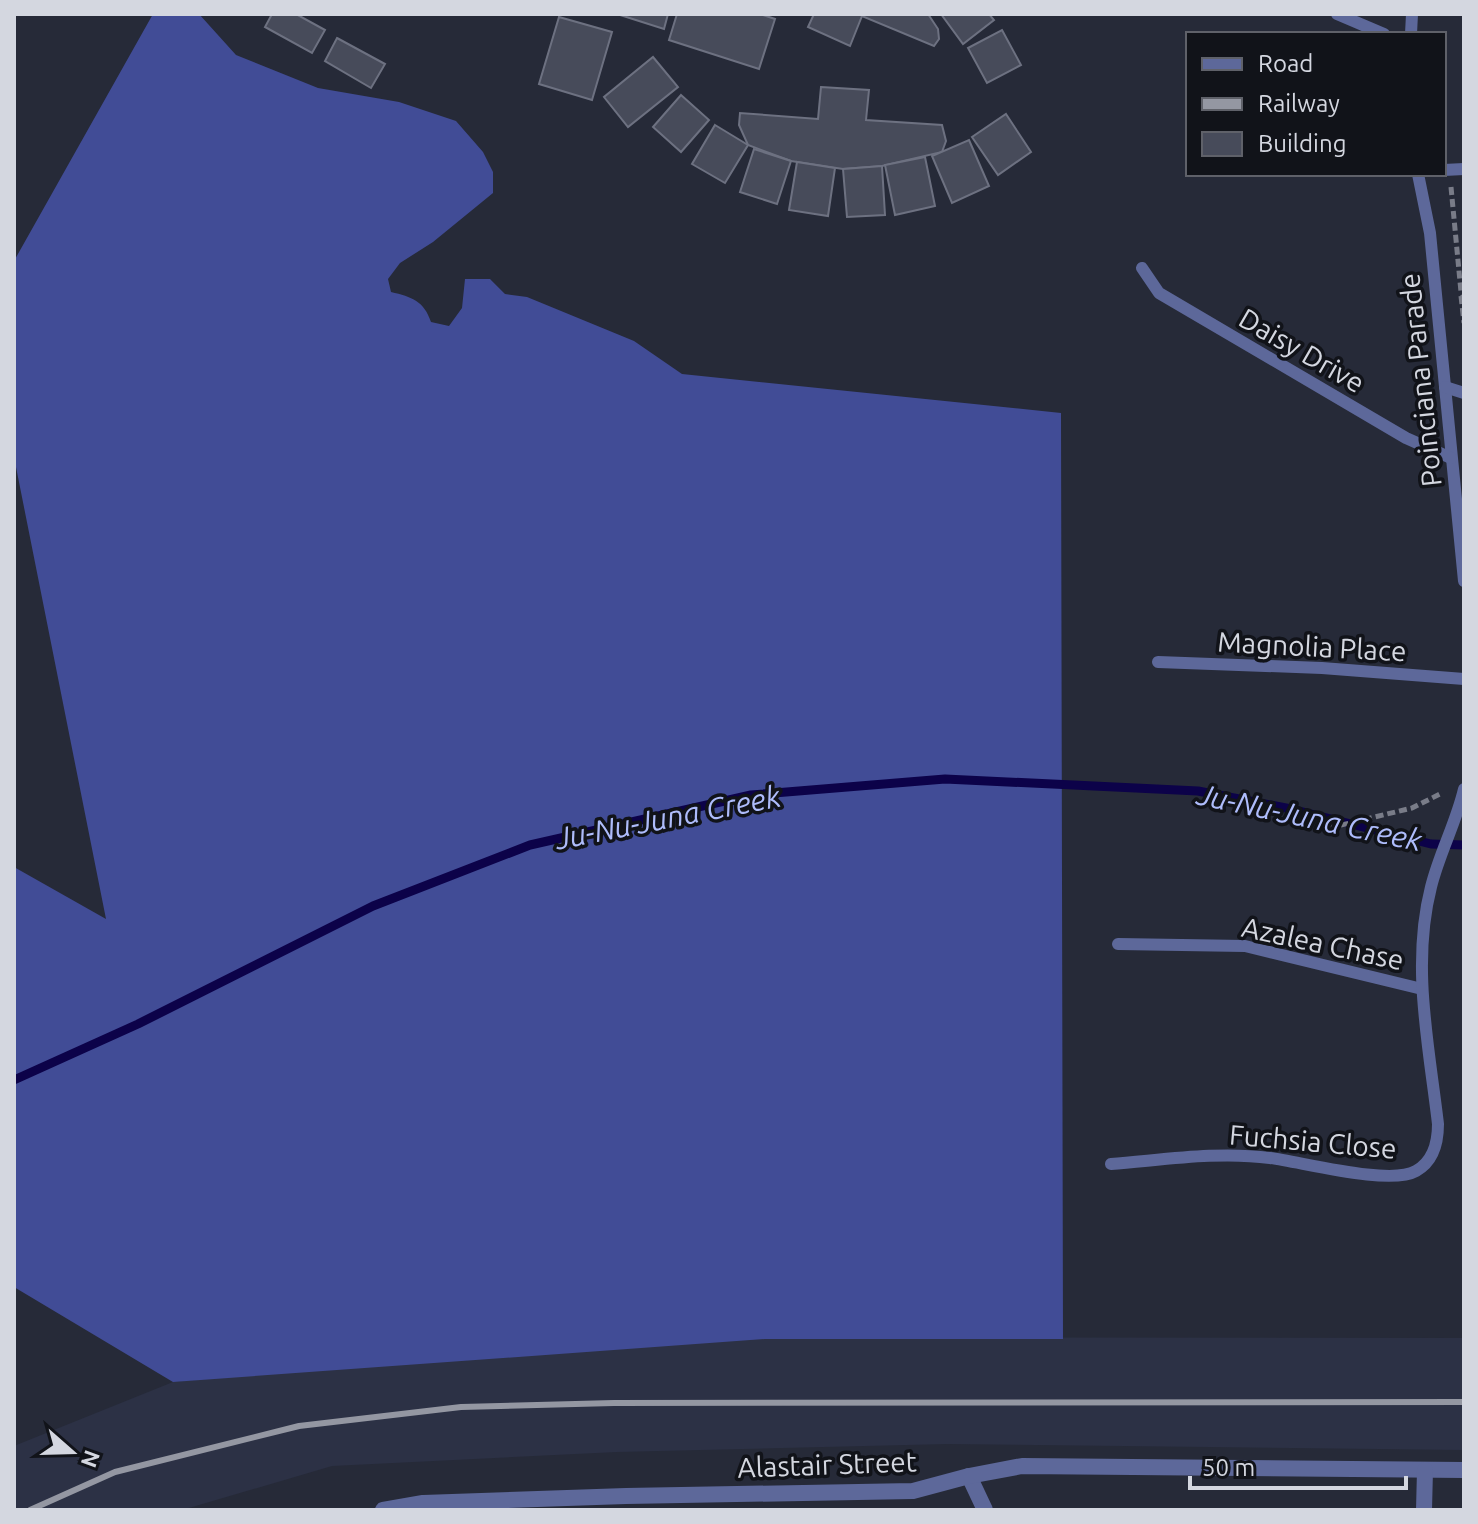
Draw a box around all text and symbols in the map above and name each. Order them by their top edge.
legend [1186,32,1446,176]
text: Road [1258,50,1313,77]
text: Railway [1258,90,1340,117]
text: Building [1258,130,1346,157]
street label: Poinciana Parade [1393,272,1447,488]
street label: Daisy Drive [1234,302,1370,398]
street label: Magnolia Place [1217,626,1407,666]
water label: Ju-Nu-Juna Creek [1193,776,1426,858]
water label: Ju-Nu-Juna Creek [551,778,784,856]
street label: Azalea Chase [1239,911,1407,975]
street label: Fuchsia Close [1228,1118,1398,1164]
north arrow [32,1412,112,1492]
scale bar [1190,1440,1406,1490]
street label: Alastair Street [737,1445,917,1483]
text: N [77,1447,106,1471]
text: 50 m [1202,1454,1255,1481]

